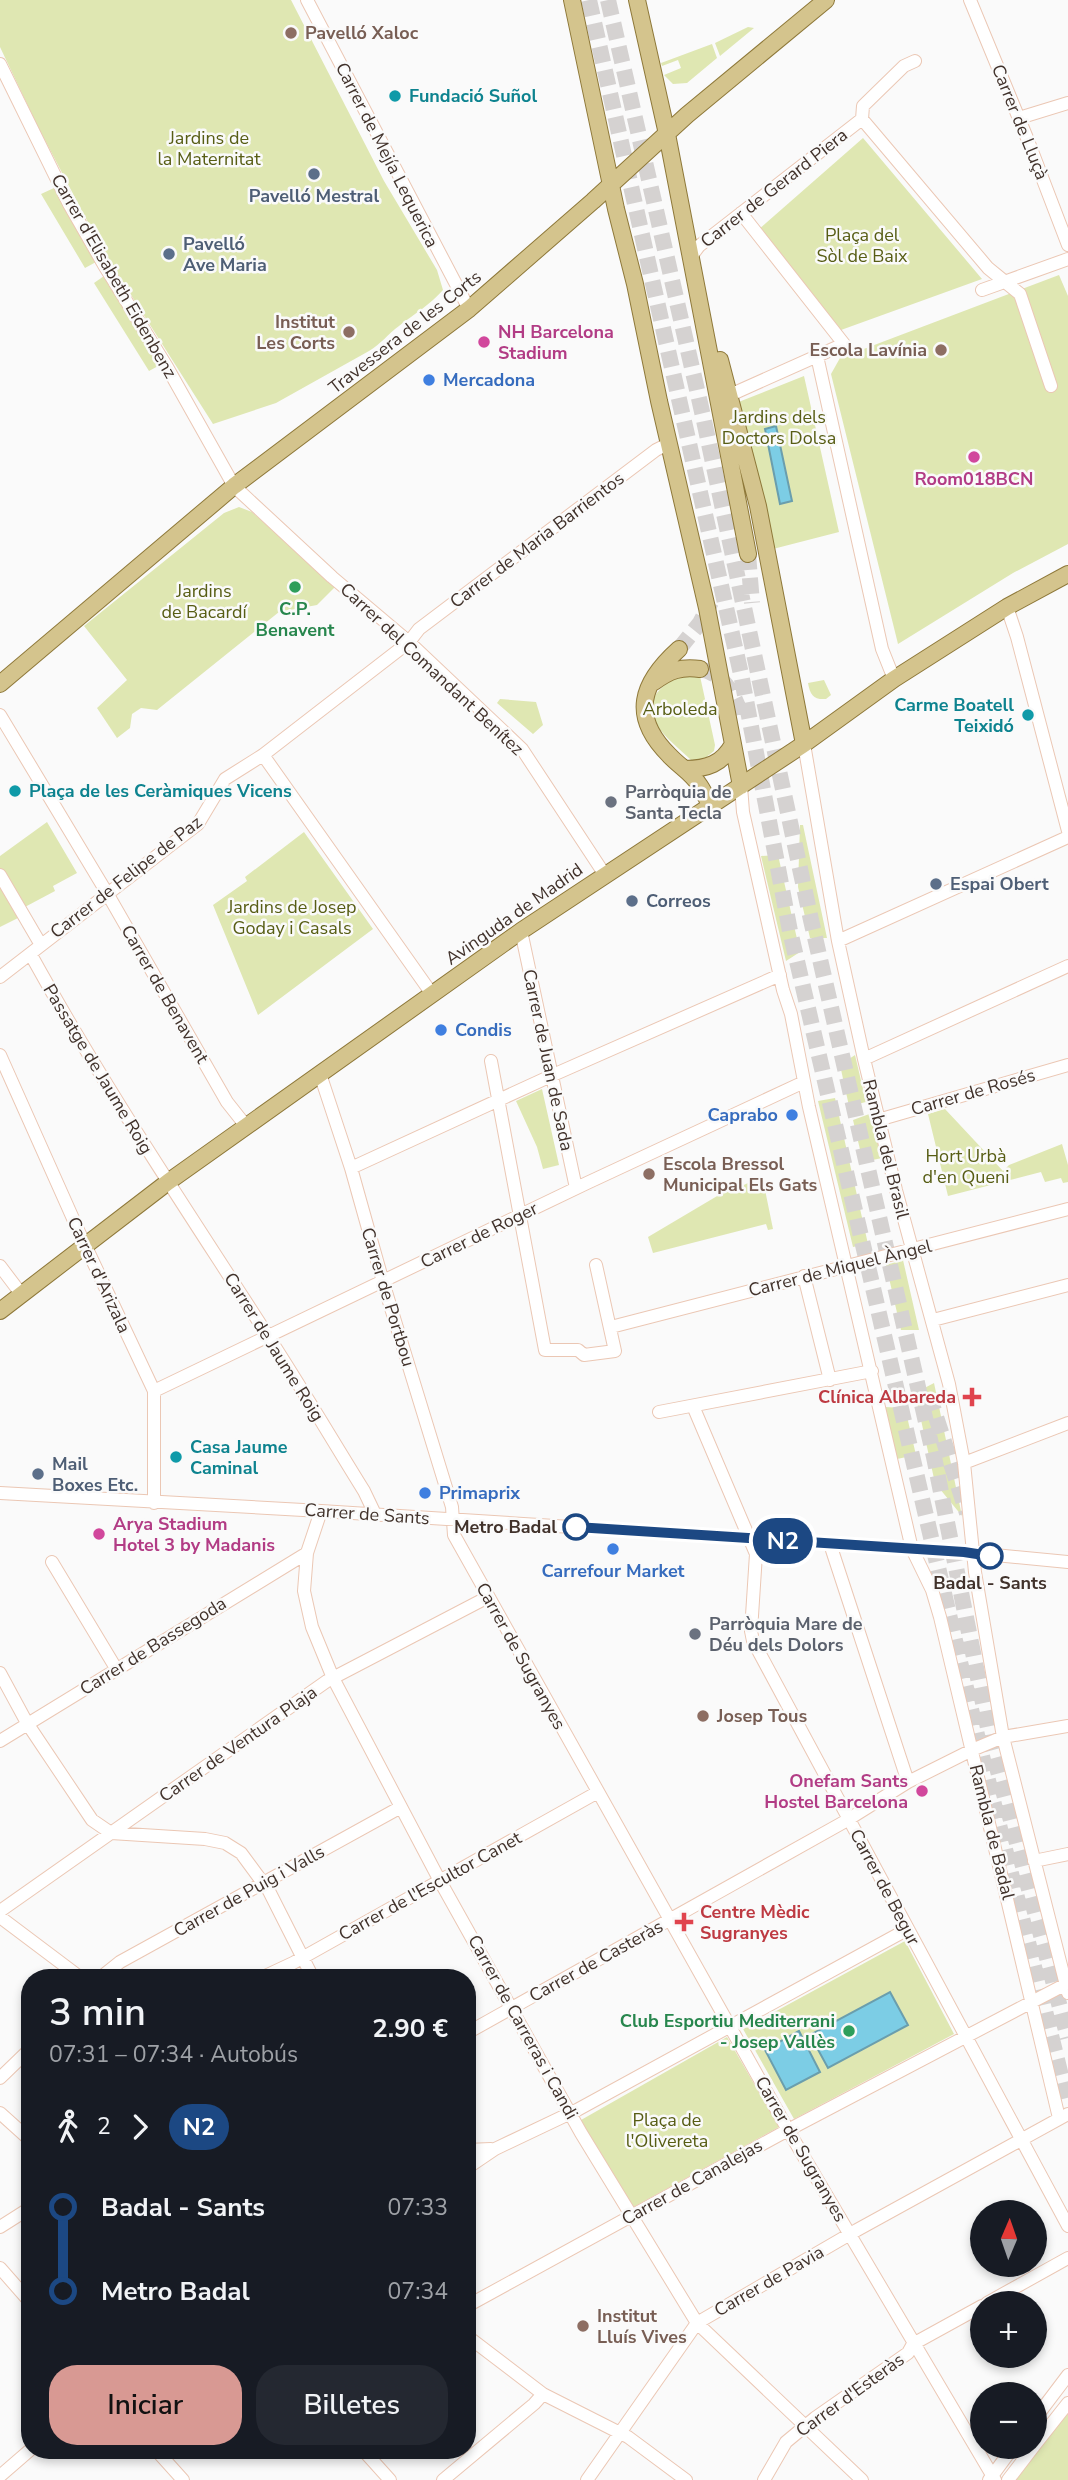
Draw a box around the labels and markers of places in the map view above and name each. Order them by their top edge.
place label: Pavelló Xaloc [305,21,419,45]
marker: Pavelló Xaloc [283,25,299,41]
place label: Fundació Suñol [409,84,537,108]
marker: Fundació Suñol [387,88,403,104]
marker: Pavelló Mestral [306,166,322,182]
place label: Pavelló Mestral [249,184,379,208]
place label: Pavelló Ave Maria [183,232,267,277]
marker: Pavelló Ave Maria [161,246,177,262]
place label: Institut Les Corts [256,310,335,355]
place label: NH Barcelona Stadium [498,320,614,365]
marker: Institut Les Corts [341,324,357,340]
marker: NH Barcelona Stadium [476,334,492,350]
place label: Escola Lavínia [810,338,927,362]
marker: Escola Lavínia [933,342,949,358]
place label: Mercadona [443,368,535,392]
marker: Mercadona [421,372,437,388]
marker: Room018BCN [966,449,982,465]
place label: Room018BCN [914,467,1034,491]
marker: C.P. Benavent [287,579,303,595]
place label: C.P. Benavent [256,597,335,642]
place label: Carme Boatell Teixidó [894,693,1014,738]
marker: Carme Boatell Teixidó [1020,707,1036,723]
place label: Plaça de les Ceràmiques Vicens [29,779,292,803]
place label: Parròquia de Santa Tecla [625,780,732,825]
marker: Plaça de les Ceràmiques Vicens [7,783,23,799]
marker: Parròquia de Santa Tecla [603,794,619,810]
place label: Espai Obert [950,872,1049,896]
marker: Espai Obert [928,876,944,892]
place label: Correos [646,889,711,913]
marker: Correos [624,893,640,909]
place label: Condis [455,1018,512,1042]
marker: Condis [433,1022,449,1038]
place label: Caprabo [707,1103,778,1127]
marker: Caprabo [784,1107,800,1123]
place label: Escola Bressol Municipal Els Gats [663,1152,818,1197]
marker: Escola Bressol Municipal Els Gats [641,1166,657,1182]
place label: Clínica Albareda [818,1385,956,1409]
marker: Clínica Albareda [962,1387,982,1407]
place label: Casa Jaume Caminal [190,1435,288,1480]
marker: Casa Jaume Caminal [168,1449,184,1465]
place label: Mail Boxes Etc. [52,1452,138,1497]
marker: Mail Boxes Etc. [30,1466,46,1482]
place label: Primaprix [439,1481,520,1505]
marker: Primaprix [417,1485,433,1501]
place label: Arya Stadium Hotel 3 by Madanis [113,1512,275,1557]
marker: Metro Badal [563,1514,589,1540]
place label: Metro Badal [454,1515,557,1539]
marker: Arya Stadium Hotel 3 by Madanis [91,1526,107,1542]
marker: Carrefour Market [605,1541,621,1557]
marker: Badal - Sants [977,1543,1003,1569]
place label: Carrefour Market [541,1559,685,1583]
place label: Badal - Sants [933,1571,1047,1595]
place label: Parròquia Mare de Déu dels Dolors [709,1612,863,1657]
marker: Parròquia Mare de Déu dels Dolors [687,1626,703,1642]
place label: Josep Tous [716,1704,808,1728]
marker: Josep Tous [695,1708,711,1724]
place label: Onefam Sants Hostel Barcelona [764,1769,908,1814]
marker: Onefam Sants Hostel Barcelona [914,1783,930,1799]
place label: Centre Mèdic Sugranyes [700,1900,810,1945]
marker: Centre Mèdic Sugranyes [674,1912,694,1932]
place label: Club Esportiu Mediterrani - Josep Vallès [620,2009,835,2054]
marker: Club Esportiu Mediterrani - Josep Vallès [841,2023,857,2039]
place label: Institut Lluís Vives [597,2304,687,2349]
marker: Institut Lluís Vives [575,2318,591,2334]

